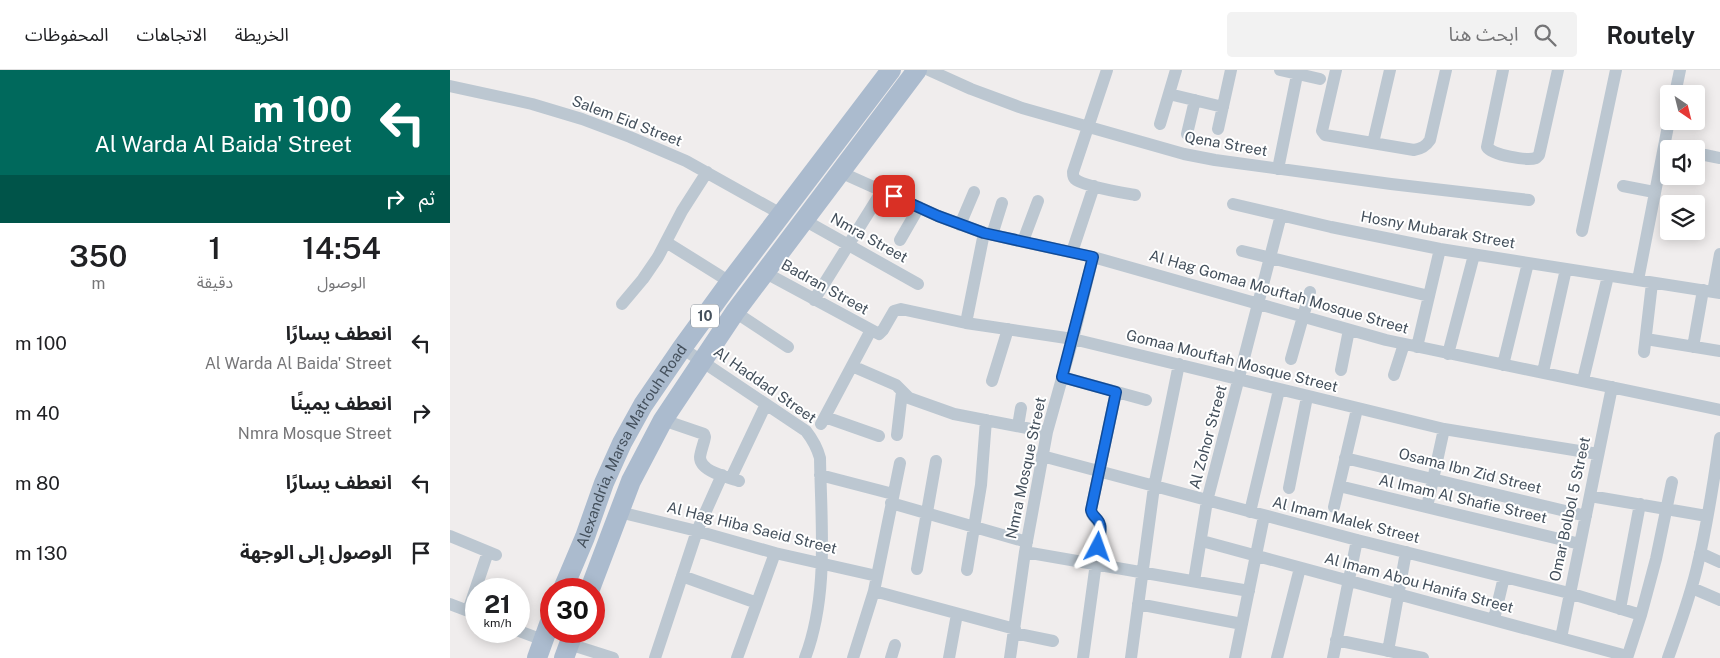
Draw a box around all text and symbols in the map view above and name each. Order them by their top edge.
search box [1227,12,1577,57]
icon: search [1531,21,1559,49]
text: Routely [1607,21,1695,49]
text: ابحث هنا [1448,23,1519,45]
text: المحفوظات [25,24,109,45]
text: الاتجاهات [137,24,207,45]
text: الخريطة [235,24,289,45]
north arrow [1660,85,1705,130]
map controls [1660,85,1705,240]
text: 100 m [253,89,352,130]
icon: left [370,90,435,155]
street label: Salem Eid Street [570,92,685,149]
street label: Qena Street [1183,128,1269,159]
text: Al Warda Al Baida' Street [94,131,352,157]
button: sound [1660,140,1705,185]
pin [873,175,915,217]
icon: arrive [880,182,908,210]
icon: right [381,185,409,213]
text: ثم [419,187,435,209]
button: layers [1660,195,1705,240]
street label: Hosny Mubarak Street [1360,208,1517,251]
street label: Nmra Street [828,209,911,266]
text: 1 [209,230,221,266]
text: 14:54 [302,230,381,266]
text: 350 [69,238,127,274]
street label: Al Hag Gomaa Mouftah Mosque Street [1147,246,1411,337]
street label: Badran Street [779,256,872,318]
text: دقيقة [197,273,233,292]
text: الوصول [317,273,366,292]
text: m [91,274,105,293]
road number: 10 [691,305,719,328]
text: انعطف يسارًا [286,322,392,344]
street label: Gomaa Mouftah Mosque Street [1125,326,1340,395]
icon: left [407,329,435,357]
text: 100 m [15,332,67,354]
street label: Alexandria, Marsa Matrouh Road [572,341,690,550]
street label: Al Haddad Street [711,343,820,426]
text: Al Warda Al Baida' Street [205,354,392,373]
street label: Al Zohor Street [1185,383,1230,491]
text: انعطف يمينًا [291,392,392,414]
street label: Nmra Mosque Street [1002,395,1049,540]
icon: right [407,399,435,427]
text: 40 m [15,402,60,424]
text: Nmra Mosque Street [238,424,392,443]
street label: Omar Bolbol 5 Street [1546,435,1593,583]
street label: Osama Ibn Zid Street [1397,445,1543,497]
icon: left [407,469,435,497]
text: انعطف يسارًا [286,471,392,493]
street label: Al Imam Al Shafie Street [1377,471,1549,526]
text: 80 m [15,472,60,494]
street label: Al Imam Malek Street [1271,493,1422,546]
street label: Al Hag Hiba Saeid Street [665,498,839,557]
position arrow [1071,520,1123,572]
icon: arrive [407,539,435,567]
text: الوصول إلى الوجهة [240,541,392,563]
text: 130 m [15,542,67,564]
street label: Al Imam Abou Hanifa Street [1323,549,1516,616]
speed limit sign: 30 [540,578,605,643]
text: 21 [484,589,511,619]
text: km/h [483,616,512,630]

